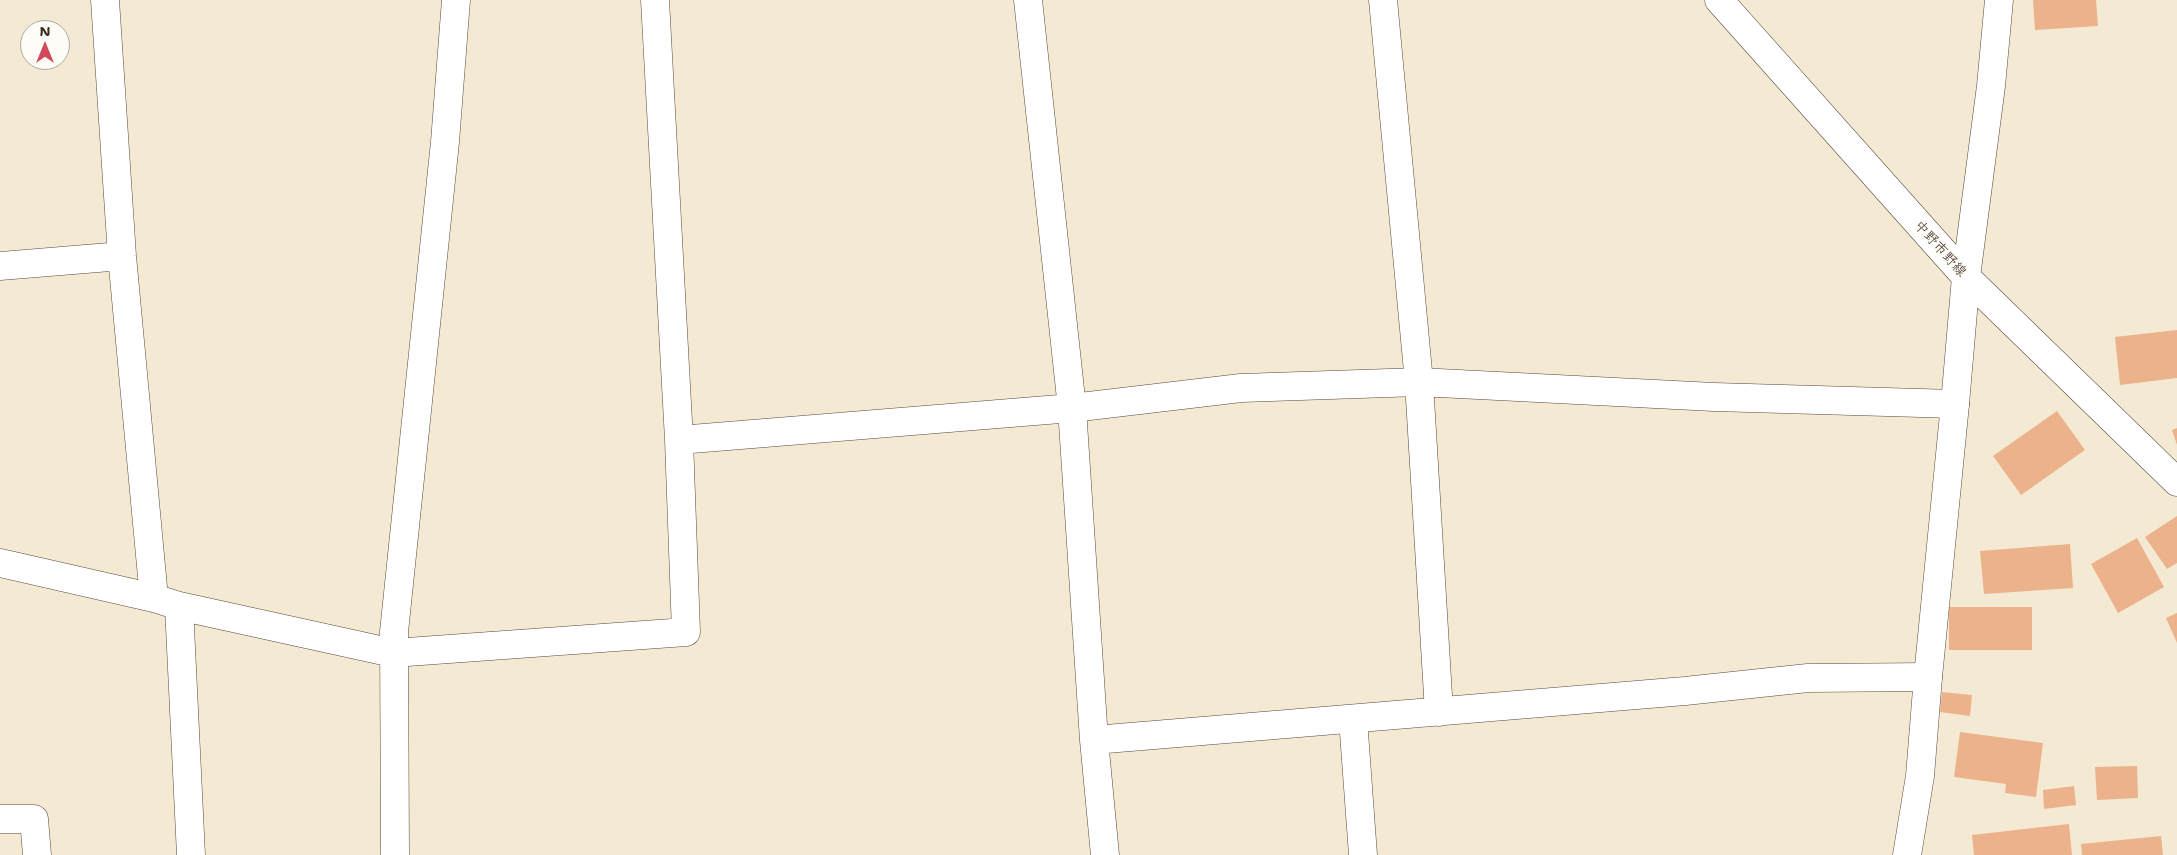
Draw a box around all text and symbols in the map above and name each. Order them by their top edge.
north arrow [20,20,70,70]
text: N [39,22,51,40]
street label: 中野市野線 [1910,217,1970,281]

